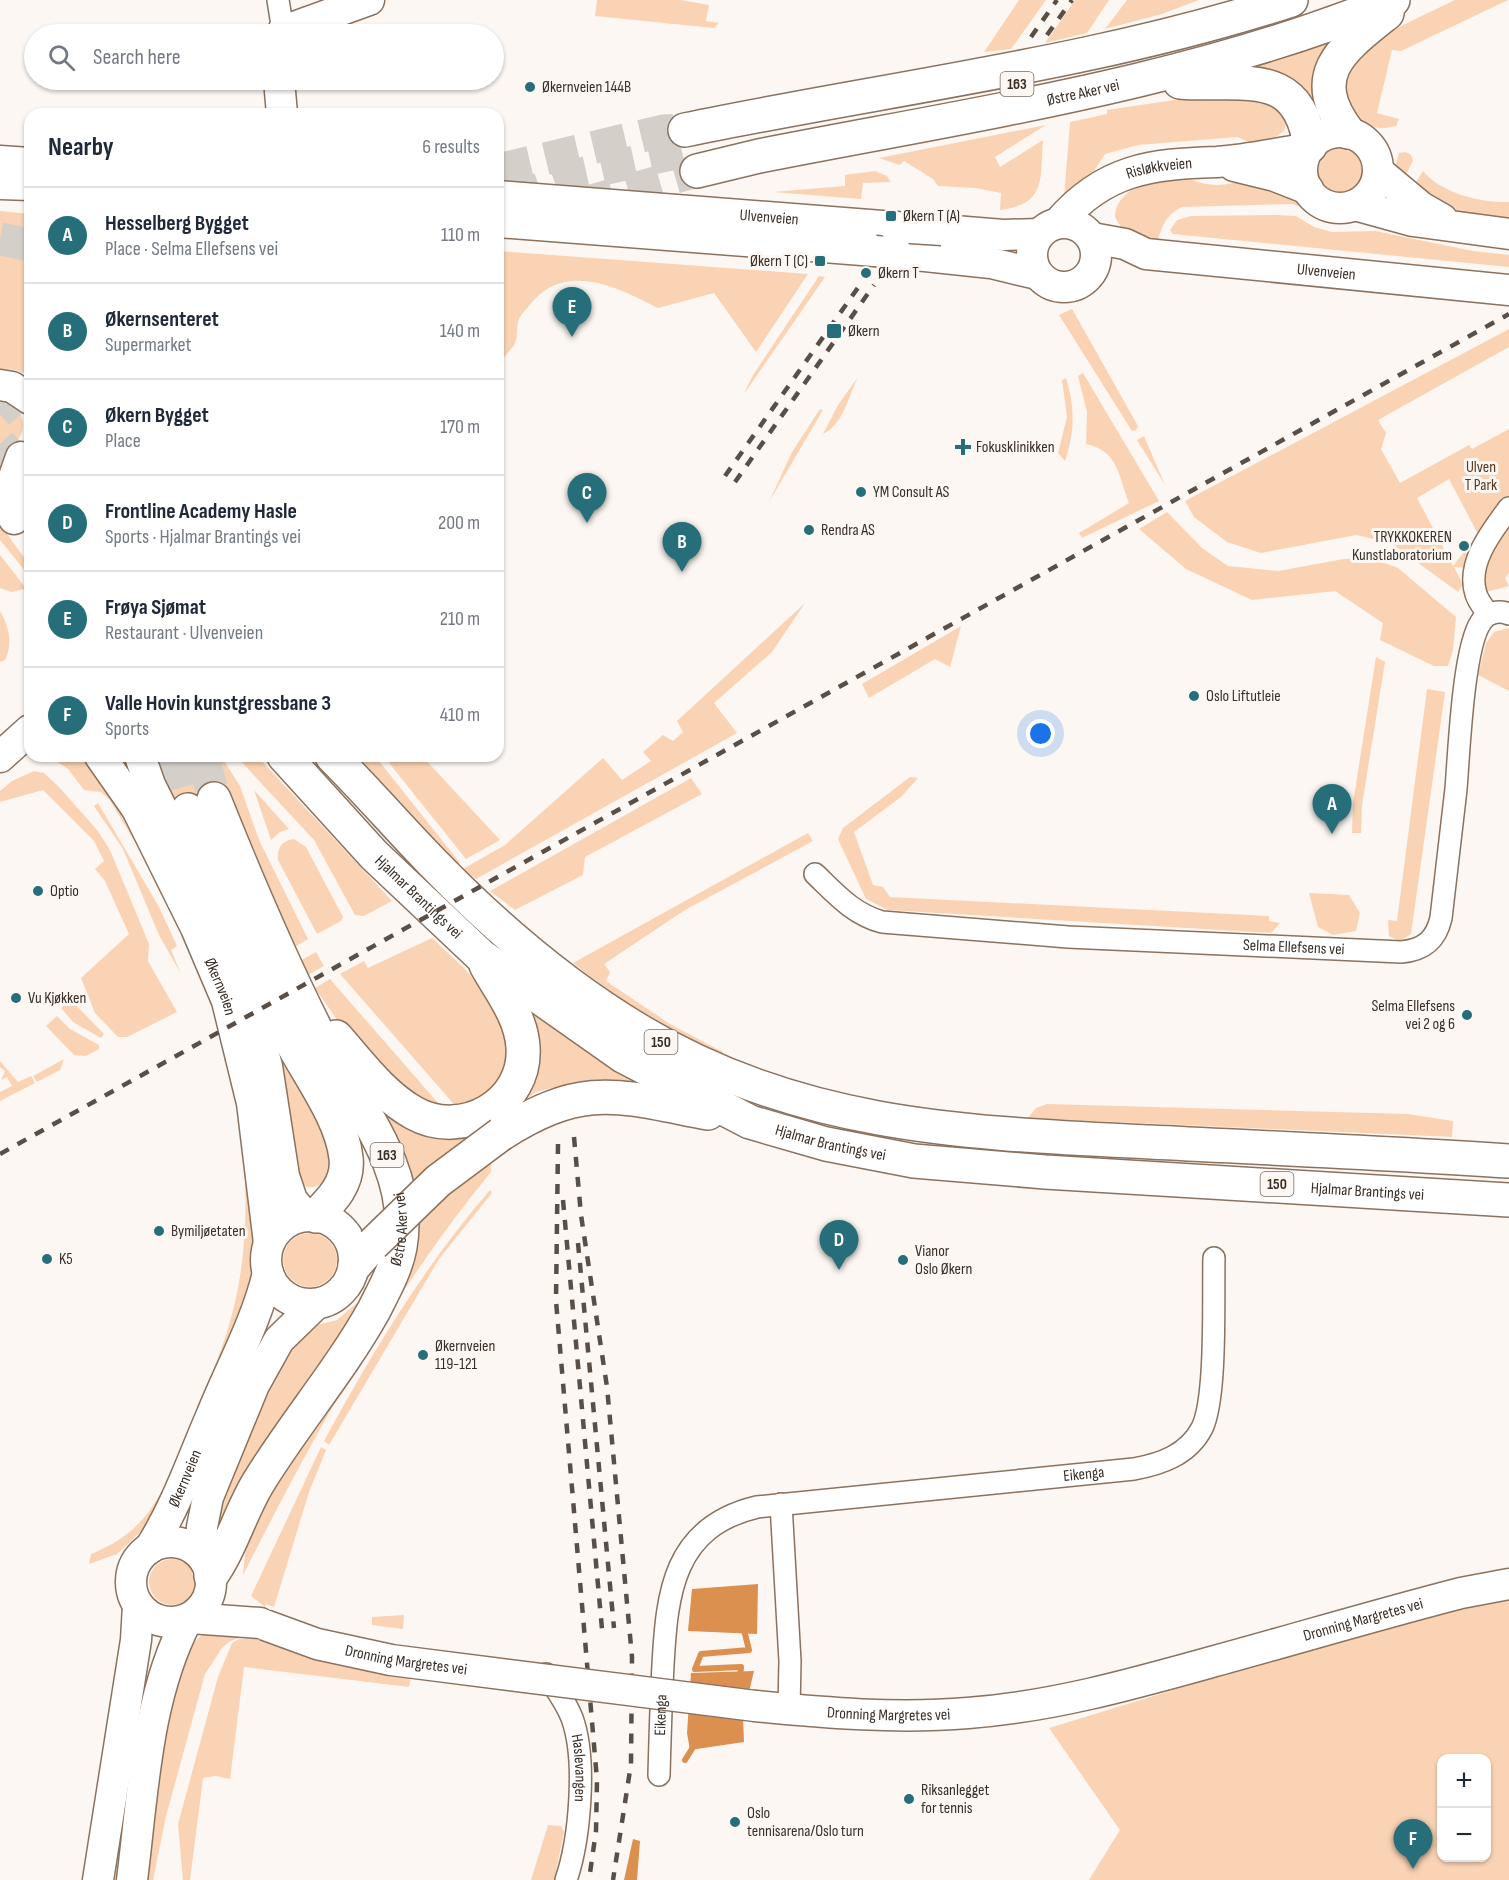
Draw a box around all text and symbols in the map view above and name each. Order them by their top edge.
search box [24,24,504,90]
icon: search [45,41,78,74]
text: Search here [93,44,180,71]
road number: 163 [1000,72,1034,96]
street label: Østre Aker vei [1045,75,1121,110]
place label: Økernveien 144B [542,78,631,97]
marker: Økernveien 144B [523,80,537,94]
text: Nearby [48,132,114,163]
text: 6 results [422,135,480,159]
street label: Risløkkveien [1123,154,1193,183]
street label: Ulvenveien [739,205,799,229]
place label: Økern T (A) [903,207,960,226]
marker: Økern T (A) [884,209,898,223]
text: Hesselberg Bygget [105,210,249,237]
text: A [63,223,72,247]
text: 110 m [441,223,480,247]
text: Place · Selma Ellefsens vei [105,237,278,261]
place label: Økern T (C) [750,252,808,271]
marker: Økern T (C) [813,254,827,268]
street label: Ulvenveien [1296,260,1357,284]
place label: Økern T [878,264,919,283]
marker: Økern T [859,266,873,280]
pin: E [552,288,592,337]
text: Økernsenteret [105,306,219,333]
text: B [63,319,72,343]
text: 140 m [440,319,480,343]
marker: Økern [825,322,843,340]
place label: Økern [848,322,880,341]
text: Supermarket [105,333,192,357]
text: Økern Bygget [105,402,209,429]
text: C [62,415,73,439]
text: 170 m [440,415,480,439]
text: Place [105,429,141,453]
marker: Fokusklinikken [954,438,972,456]
place label: Fokusklinikken [976,438,1055,457]
park label: Ulven T Park [1465,458,1497,495]
pin: C [568,474,606,523]
place label: YM Consult AS [873,483,950,502]
marker: YM Consult AS [854,485,868,499]
text: Frontline Academy Hasle [105,498,297,525]
text: D [62,511,73,535]
text: 200 m [438,511,480,535]
place label: Rendra AS [821,521,875,540]
pin: B [662,522,702,572]
marker: Rendra AS [802,523,816,537]
text: Sports · Hjalmar Brantings vei [105,525,301,549]
place label: TRYKKOKEREN Kunstlaboratorium [1352,528,1452,565]
marker: TRYKKOKEREN Kunstlaboratorium [1457,539,1471,553]
text: Frøya Sjømat [105,594,206,621]
text: E [63,607,72,631]
text: 210 m [440,607,480,631]
text: Restaurant · Ulvenveien [105,621,263,645]
place label: Oslo Liftutleie [1206,687,1281,706]
marker: Oslo Liftutleie [1187,689,1201,703]
text: Valle Hovin kunstgressbane 3 [105,690,331,717]
text: F [63,703,72,727]
text: 410 m [440,703,480,727]
text: Sports [105,717,149,741]
your location [1026,719,1055,748]
pin: A [1312,784,1352,834]
street label: Hjalmar Brantings vei [371,851,466,943]
place label: Optio [50,882,79,901]
marker: Optio [31,884,45,898]
street label: Selma Ellefsens vei [1243,935,1345,959]
street label: Økernveien [200,955,240,1017]
place label: Vu Kjøkken [28,989,86,1008]
marker: Vu Kjøkken [9,991,23,1005]
place label: Selma Ellefsens vei 2 og 6 [1371,997,1455,1034]
marker: Selma Ellefsens vei 2 og 6 [1460,1008,1474,1022]
road number: 150 [644,1030,678,1054]
street label: Hjalmar Brantings vei [773,1120,888,1165]
road number: 163 [370,1143,404,1167]
road number: 150 [1260,1172,1294,1196]
street label: Hjalmar Brantings vei [1310,1179,1425,1204]
street label: Østre Aker vei [386,1191,412,1268]
pin: D [820,1220,858,1270]
place label: Bymiljøetaten [171,1222,246,1241]
marker: Bymiljøetaten [152,1224,166,1238]
place label: Vianor Oslo Økern [915,1242,972,1279]
place label: K5 [59,1250,73,1269]
marker: K5 [40,1252,54,1266]
marker: Vianor Oslo Økern [896,1253,910,1267]
place label: Økernveien 119-121 [435,1337,495,1374]
marker: Økernveien 119-121 [416,1348,430,1362]
street label: Økernveien [164,1447,206,1510]
street label: Eikenga [1062,1463,1105,1486]
street label: Dronning Margretes vei [1301,1594,1425,1645]
street label: Dronning Margretes vei [343,1641,468,1679]
street label: Eikenga [651,1694,671,1736]
street label: Dronning Margretes vei [826,1703,951,1725]
street label: Haslevangen [567,1732,590,1802]
map controls [1437,1754,1491,1862]
button: + [1437,1754,1491,1808]
place label: Riksanlegget for tennis [921,1781,989,1818]
marker: Riksanlegget for tennis [902,1792,916,1806]
place label: Oslo tennisarena/Oslo turn [747,1804,864,1841]
button: − [1437,1808,1491,1862]
marker: Oslo tennisarena/Oslo turn [728,1815,742,1829]
pin: F [1394,1820,1432,1869]

